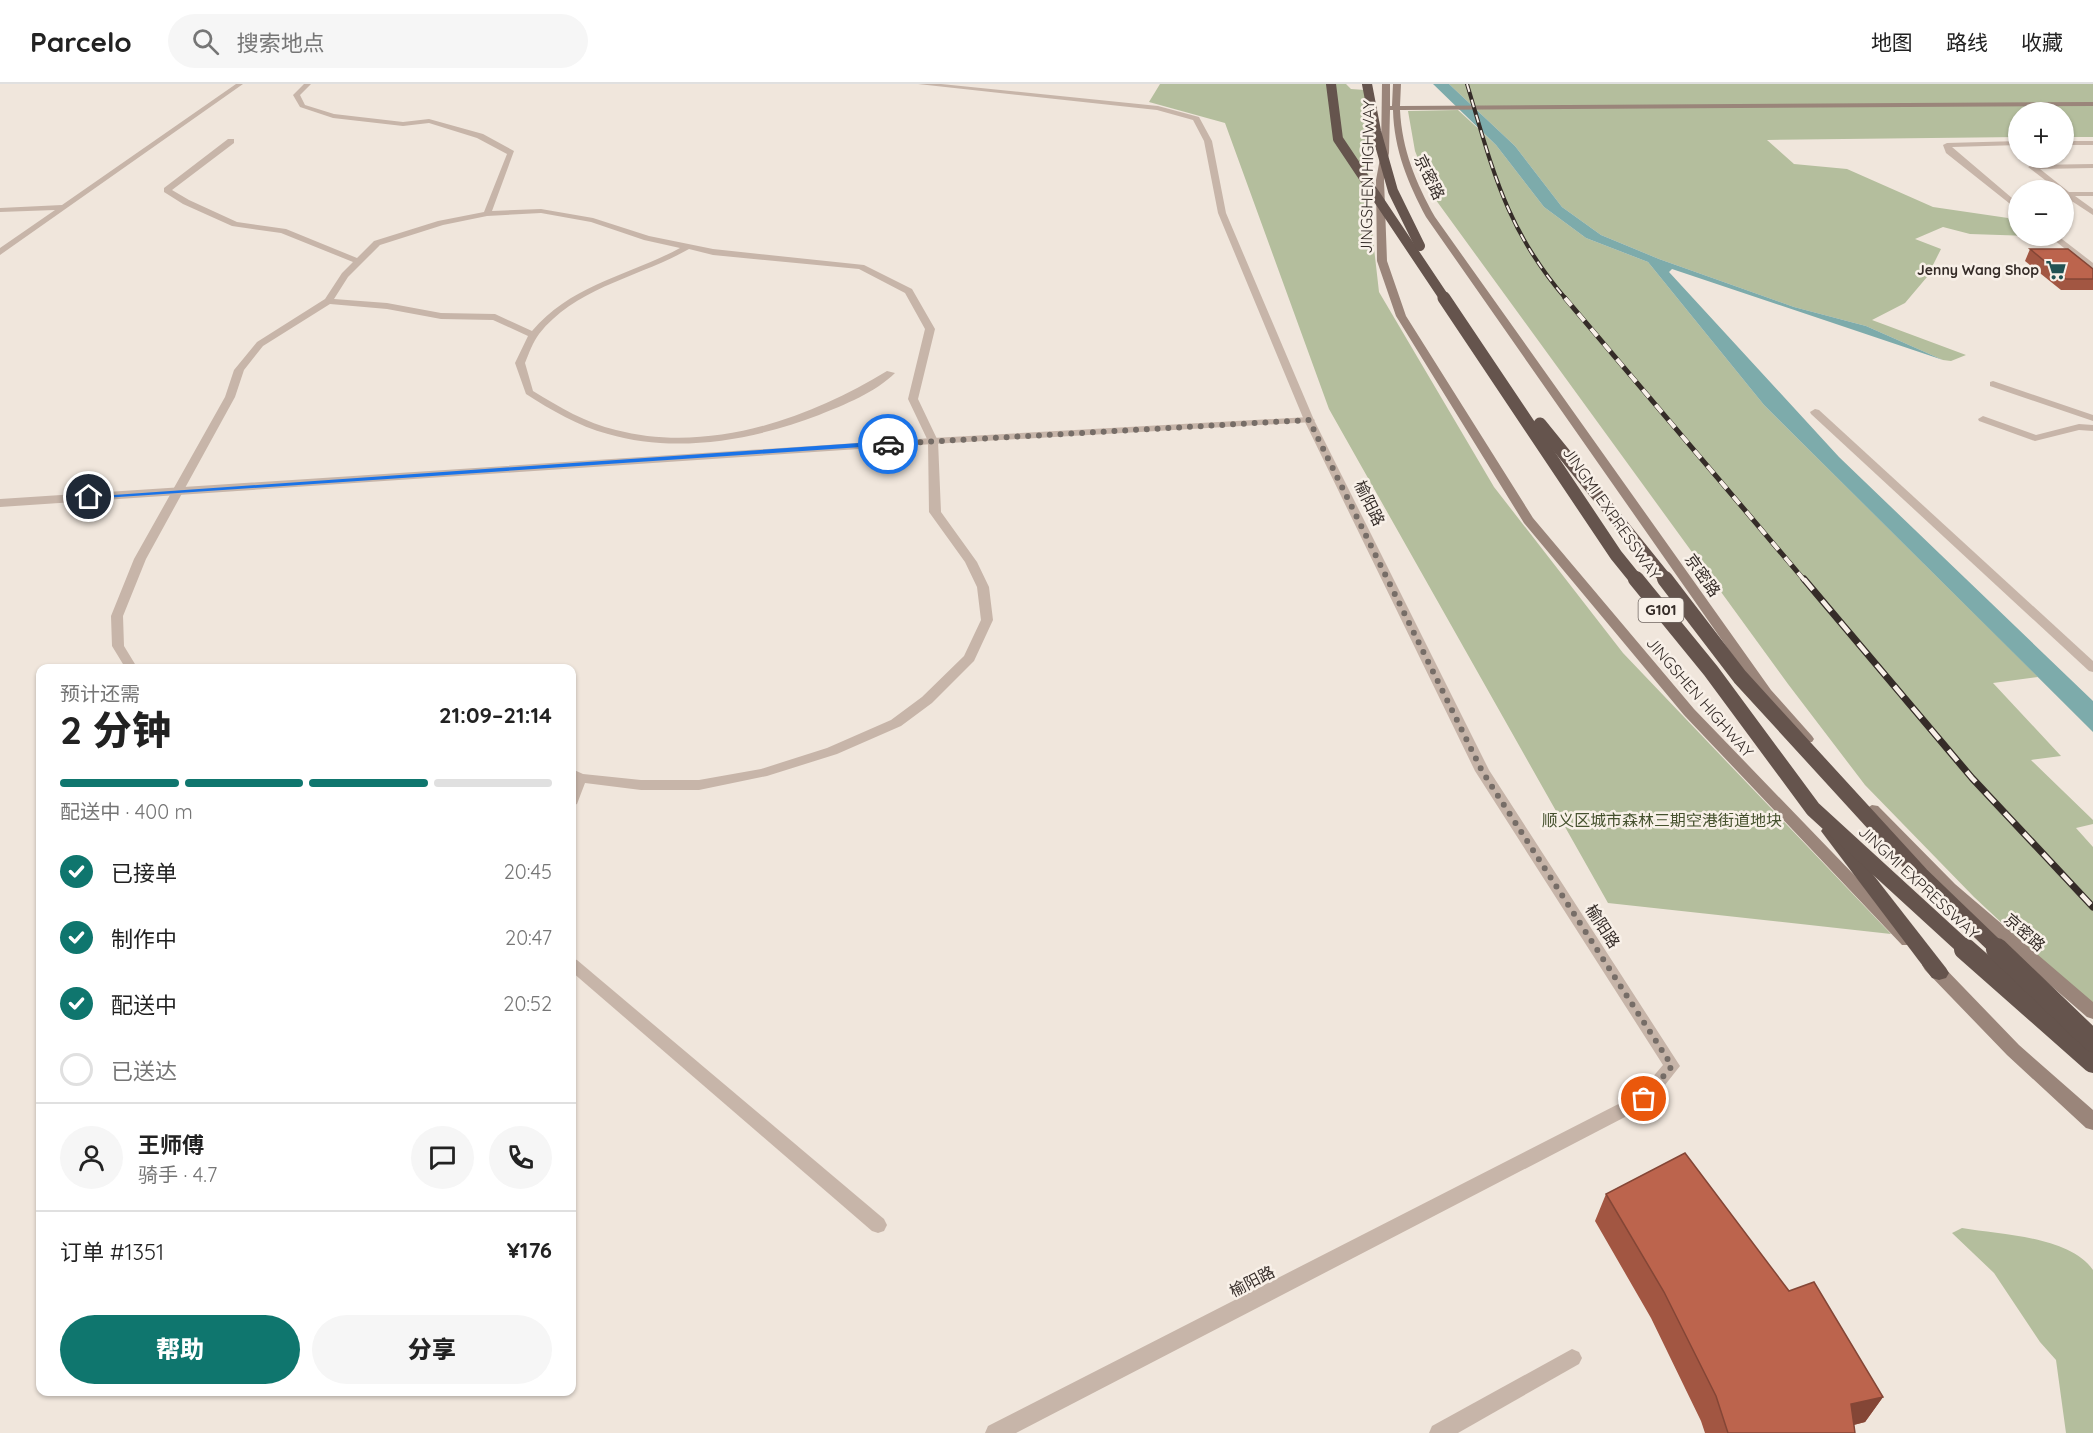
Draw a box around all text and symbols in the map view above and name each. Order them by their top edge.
search box [168,14,588,68]
text: Parcelo [30,24,132,59]
icon: search [189,25,222,58]
text: 搜索地点 [237,29,325,57]
text: 地图 [1871,29,1913,55]
text: 路线 [1946,29,1988,55]
text: 收藏 [2021,29,2063,55]
street label: JINGSHEN HIGHWAY [1356,100,1378,254]
map controls [2008,102,2074,246]
button: + [2008,102,2074,168]
street label: 京密路 [1410,151,1450,203]
button: − [2008,180,2074,246]
supermarket icon: Jenny Wang Shop [2044,258,2068,282]
place label: Jenny Wang Shop [1917,261,2039,279]
courier [858,414,918,474]
icon: car [872,428,905,461]
street label: JINGMI EXPRESSWAY [1559,443,1665,583]
pin [63,471,114,522]
street label: 榆阳路 [1350,477,1390,529]
icon: home [72,480,105,513]
street label: 京密路 [1681,550,1725,600]
road number: G101 [1638,598,1684,622]
street label: JINGSHEN HIGHWAY [1642,633,1758,761]
text: 预计还需 [60,681,140,706]
text: 21:09–21:14 [439,701,552,729]
text: 2 分钟 [60,705,171,754]
text: 配送中 · 400 m [60,799,193,824]
park label: 顺义区城市森林三期空港街道地块 [1542,810,1782,830]
street label: JINGMI EXPRESSWAY [1855,821,1983,943]
icon: check [60,855,93,888]
text: 已接单 [111,859,177,887]
text: 20:45 [504,859,552,884]
street label: 榆阳路 [1582,900,1624,952]
street label: 京密路 [2000,909,2050,955]
icon: check [60,921,93,954]
text: 制作中 [111,925,177,953]
text: 20:47 [505,925,552,950]
icon: check [60,987,93,1020]
text: 配送中 [111,991,177,1019]
text: 20:52 [503,991,552,1016]
text: 已送达 [111,1057,177,1085]
pin [1618,1073,1669,1124]
icon: bag [1627,1082,1660,1115]
button: person [60,1126,123,1189]
button: chat [411,1126,474,1189]
button: phone [489,1126,552,1189]
text: 王师傅 [138,1131,204,1159]
text: 骑手 · 4.7 [138,1162,217,1187]
text: ¥176 [507,1236,552,1264]
text: 订单 #1351 [60,1238,164,1266]
street label: 榆阳路 [1226,1261,1278,1301]
button: 帮助 [60,1315,300,1384]
button: 分享 [312,1315,552,1384]

